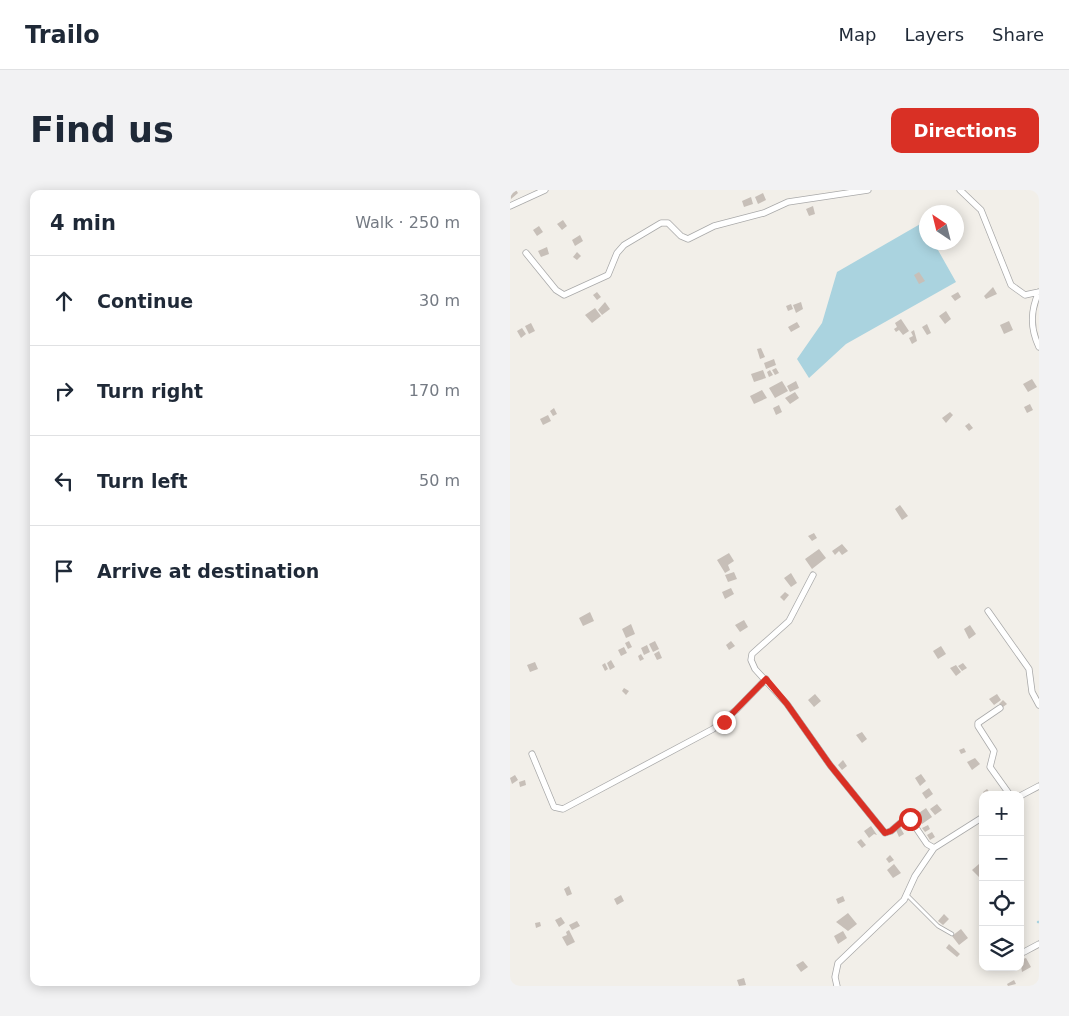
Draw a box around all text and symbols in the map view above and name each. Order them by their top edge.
text: Trailo [25,21,100,49]
text: Map [838,24,876,45]
text: Layers [904,24,964,45]
text: Share [992,24,1044,45]
button: Directions [891,108,1039,153]
text: Find us [30,110,174,150]
north arrow [919,205,964,250]
text: 4 min [50,211,116,235]
text: Walk · 250 m [355,213,460,232]
icon: ahead [50,287,78,315]
text: Continue [97,290,193,312]
text: 30 m [419,291,460,310]
icon: right [50,377,78,405]
text: Turn right [97,380,203,402]
text: 170 m [409,381,460,400]
icon: left [50,467,78,495]
text: Turn left [97,470,188,492]
text: 50 m [419,471,460,490]
icon: arrive [50,557,78,585]
text: Arrive at destination [97,560,319,582]
route end [713,711,736,734]
map controls [979,791,1024,971]
button: + [979,791,1024,836]
route start [899,808,922,831]
button: − [979,836,1024,881]
button: locate [979,881,1024,926]
button: layers [979,926,1024,971]

